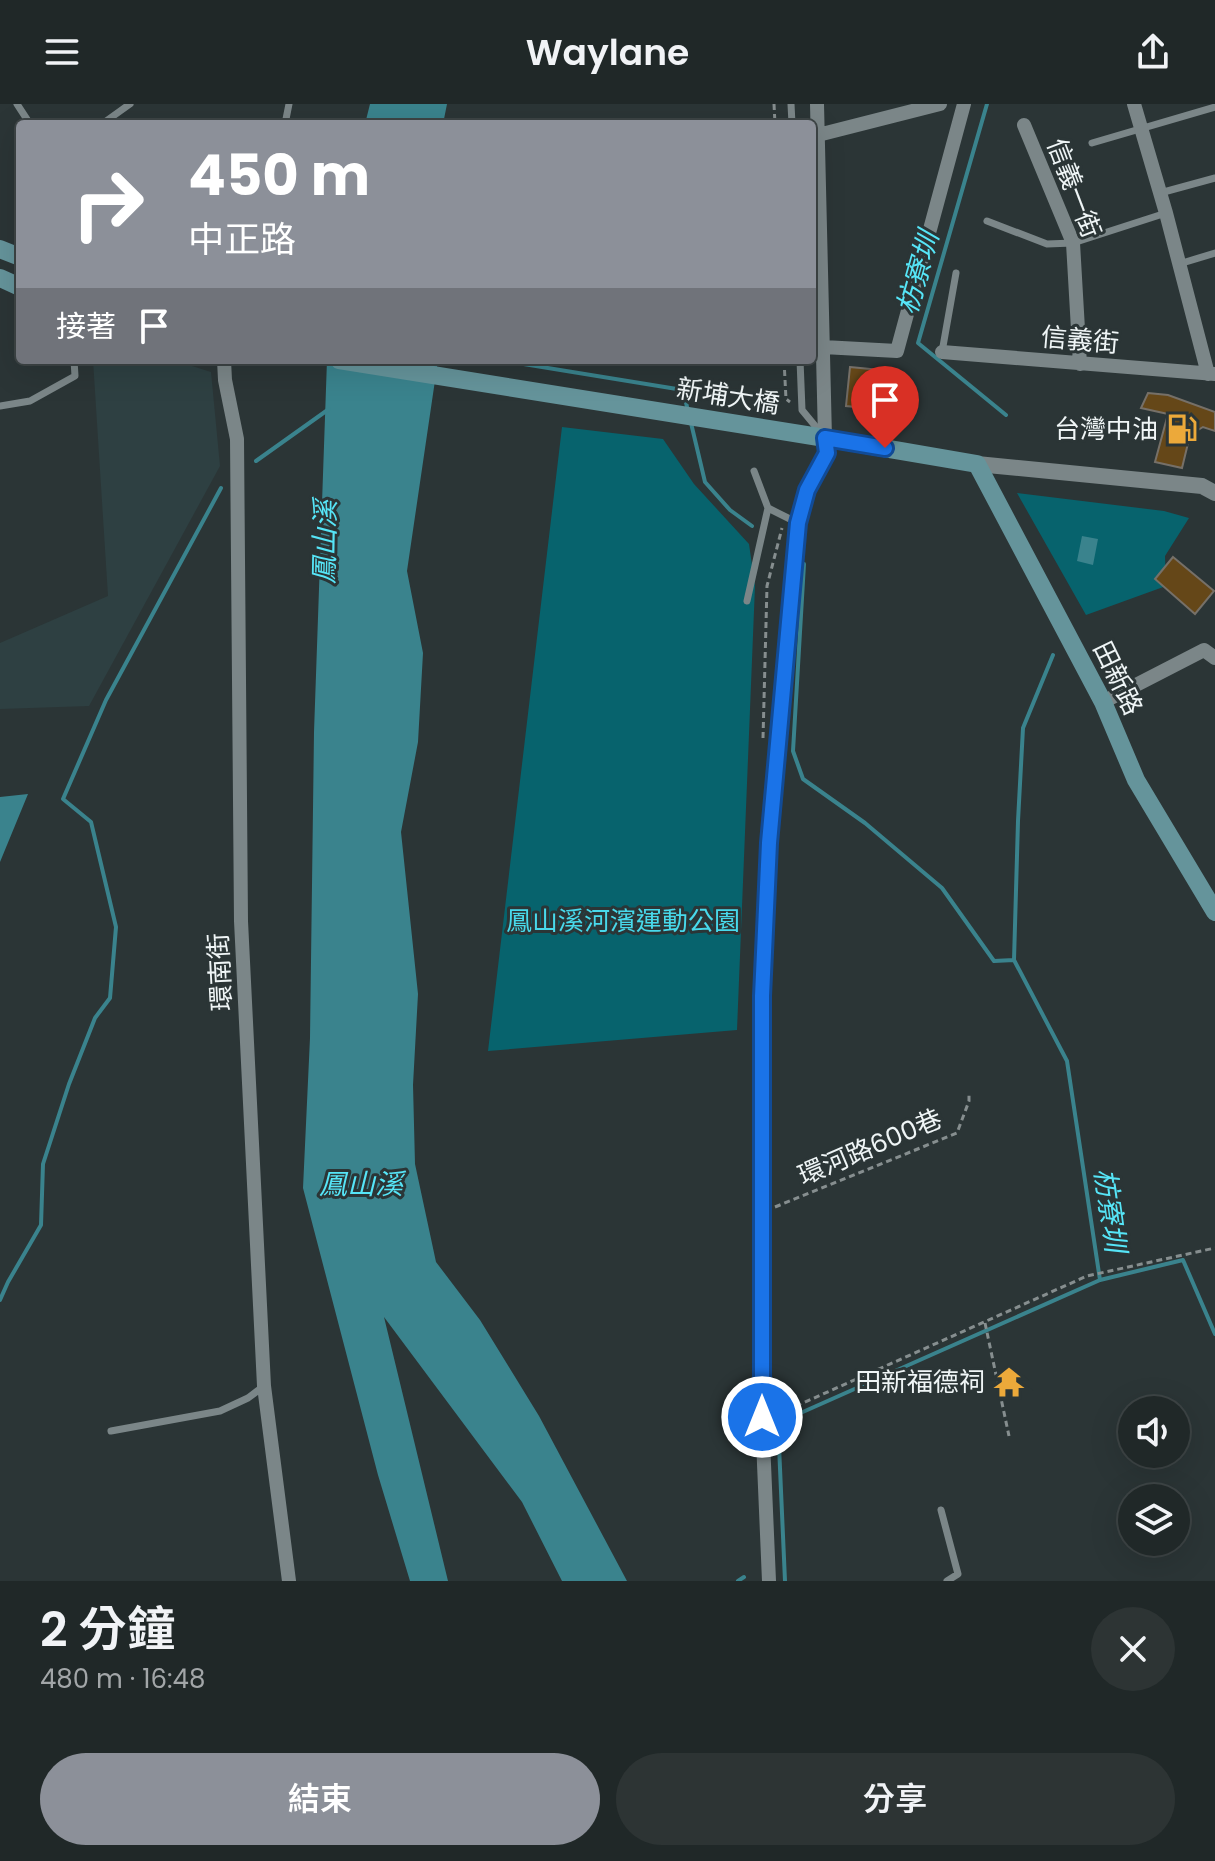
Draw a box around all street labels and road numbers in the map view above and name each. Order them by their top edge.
street label: 信義一街 [1039,133,1109,243]
street label: 信義街 [1040,319,1120,361]
street label: 新埔大橋 [674,370,782,422]
street label: 田新路 [1085,635,1151,721]
street label: 環南街 [200,932,240,1012]
street label: 環河路600巷 [792,1101,948,1193]

